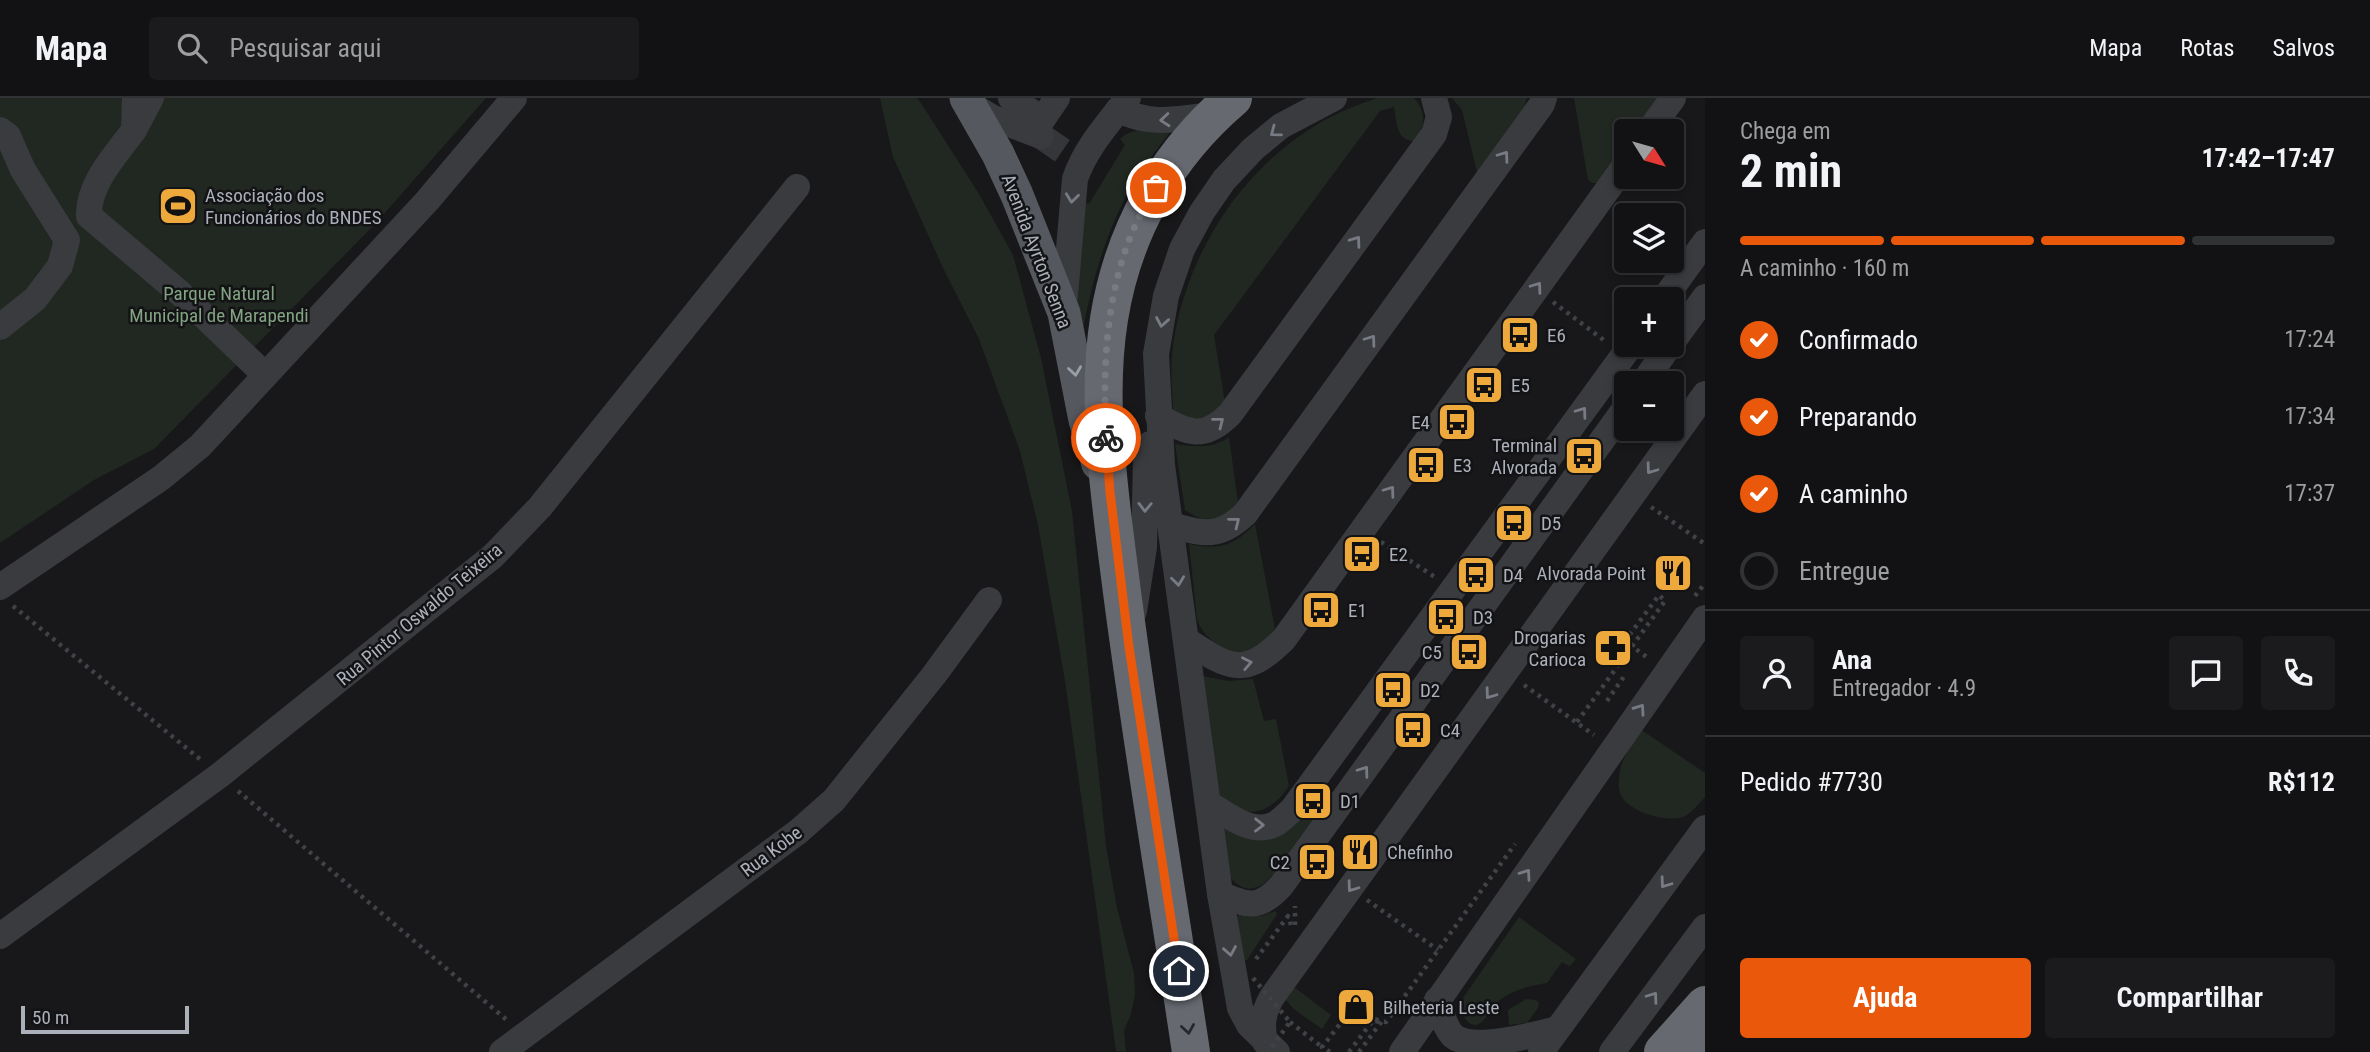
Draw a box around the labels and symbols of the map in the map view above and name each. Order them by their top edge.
one-way arrow [1159,112,1170,127]
north arrow [1614,119,1684,189]
one-way arrow [1270,123,1283,136]
one-way arrow [1496,151,1509,164]
pin [1126,158,1186,218]
street label: Avenida Ayrton Senna [997,171,1077,332]
place label: Associação dos Funcionários do BNDES [205,184,382,229]
sports icon: Associação dos Funcionários do BNDES [157,185,199,227]
one-way arrow [1065,193,1080,204]
one-way arrow [1347,236,1360,249]
park label: Parque Natural Municipal de Marapendi [129,282,309,327]
one-way arrow [1529,282,1541,295]
bus stop icon: E6 [1499,314,1541,356]
one-way arrow [1155,316,1170,328]
place label: E6 [1547,324,1566,347]
one-way arrow [1363,335,1375,348]
bus stop icon: E5 [1463,364,1505,406]
one-way arrow [1068,365,1083,377]
place label: E5 [1511,374,1530,397]
bus stop icon: E4 [1436,401,1478,443]
courier [1071,403,1141,473]
one-way arrow [1574,407,1587,420]
place label: E4 [1411,411,1430,434]
one-way arrow [1212,418,1224,431]
place label: Terminal Alvorada [1491,434,1557,479]
bus stop icon: Terminal Alvorada [1563,435,1605,477]
bus stop icon: E3 [1405,444,1447,486]
place label: E3 [1453,454,1472,477]
one-way arrow [1647,461,1659,474]
one-way arrow [1382,486,1394,499]
one-way arrow [1137,502,1153,513]
bus stop icon: D5 [1493,502,1535,544]
place label: D5 [1541,512,1561,535]
one-way arrow [1227,518,1239,530]
bus stop icon: E2 [1341,533,1383,575]
street label: Rua Pintor Oswaldo Teixeira [332,538,507,690]
place label: E2 [1389,543,1408,566]
restaurant icon: Alvorada Point [1652,552,1694,594]
bus stop icon: D4 [1455,554,1497,596]
place label: Alvorada Point [1537,562,1646,585]
place label: D4 [1503,564,1523,587]
one-way arrow [1171,575,1186,587]
bus stop icon: E1 [1300,589,1342,631]
bus stop icon: D3 [1425,596,1467,638]
place label: E1 [1348,599,1367,622]
place label: D3 [1473,606,1493,629]
place label: Drogarias Carioca [1514,626,1586,671]
pharmacy icon: Drogarias Carioca [1592,627,1634,669]
bus stop icon: C5 [1448,631,1490,673]
place label: C5 [1422,641,1442,664]
one-way arrow [1241,656,1253,671]
bus stop icon: D2 [1372,669,1414,711]
place label: D2 [1420,679,1440,702]
one-way arrow [1486,686,1498,699]
one-way arrow [1632,704,1644,717]
bus stop icon: C4 [1392,709,1434,751]
place label: C4 [1440,719,1460,742]
one-way arrow [1355,766,1368,779]
bus stop icon: D1 [1292,780,1334,822]
place label: D1 [1340,790,1360,813]
one-way arrow [1254,817,1265,833]
street label: Rua Kobe [736,821,807,882]
restaurant icon: Chefinho [1339,831,1381,873]
bus stop icon: C2 [1296,841,1338,883]
place label: Chefinho [1387,841,1453,864]
place label: C2 [1270,851,1290,874]
one-way arrow [1518,869,1530,882]
one-way arrow [1660,875,1673,888]
one-way arrow [1347,879,1360,892]
pin [1149,941,1209,1001]
one-way arrow [1222,945,1237,957]
shop icon: Bilheteria Leste [1335,986,1377,1028]
one-way arrow [1645,993,1658,1005]
place label: Bilheteria Leste [1383,996,1500,1019]
scale bar [21,1003,189,1035]
one-way arrow [1180,1023,1195,1035]

